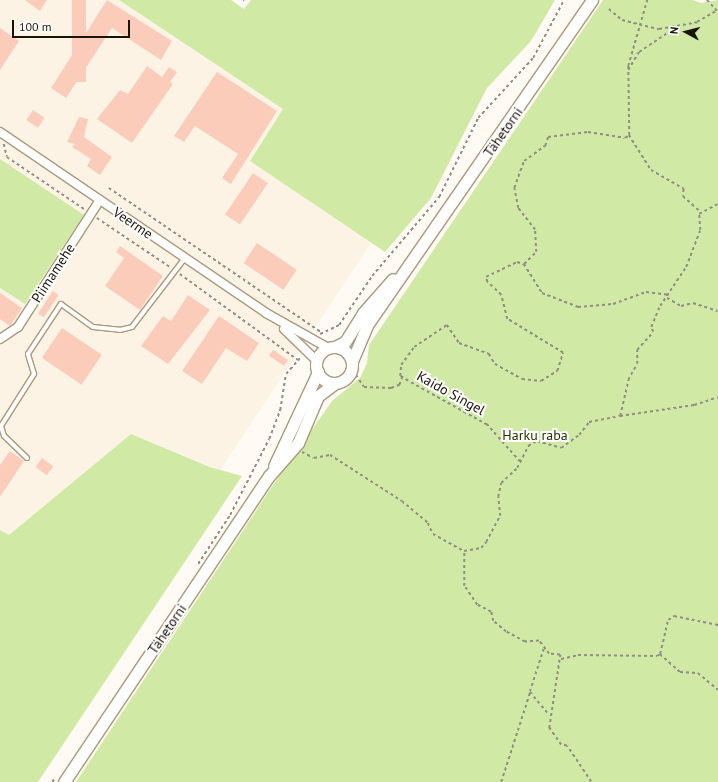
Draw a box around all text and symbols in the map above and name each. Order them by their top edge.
scale bar [14,12,132,38]
north arrow [666,12,706,52]
text: 100 m [19,19,52,34]
text: N [667,26,681,35]
street label: Tähetorni [480,104,526,160]
street label: Veerme [110,204,156,242]
street label: Piimamehe [28,240,78,306]
street label: Kaido Singel [414,367,488,419]
park label: Harku raba [502,427,568,443]
street label: Tähetorni [144,601,190,657]

